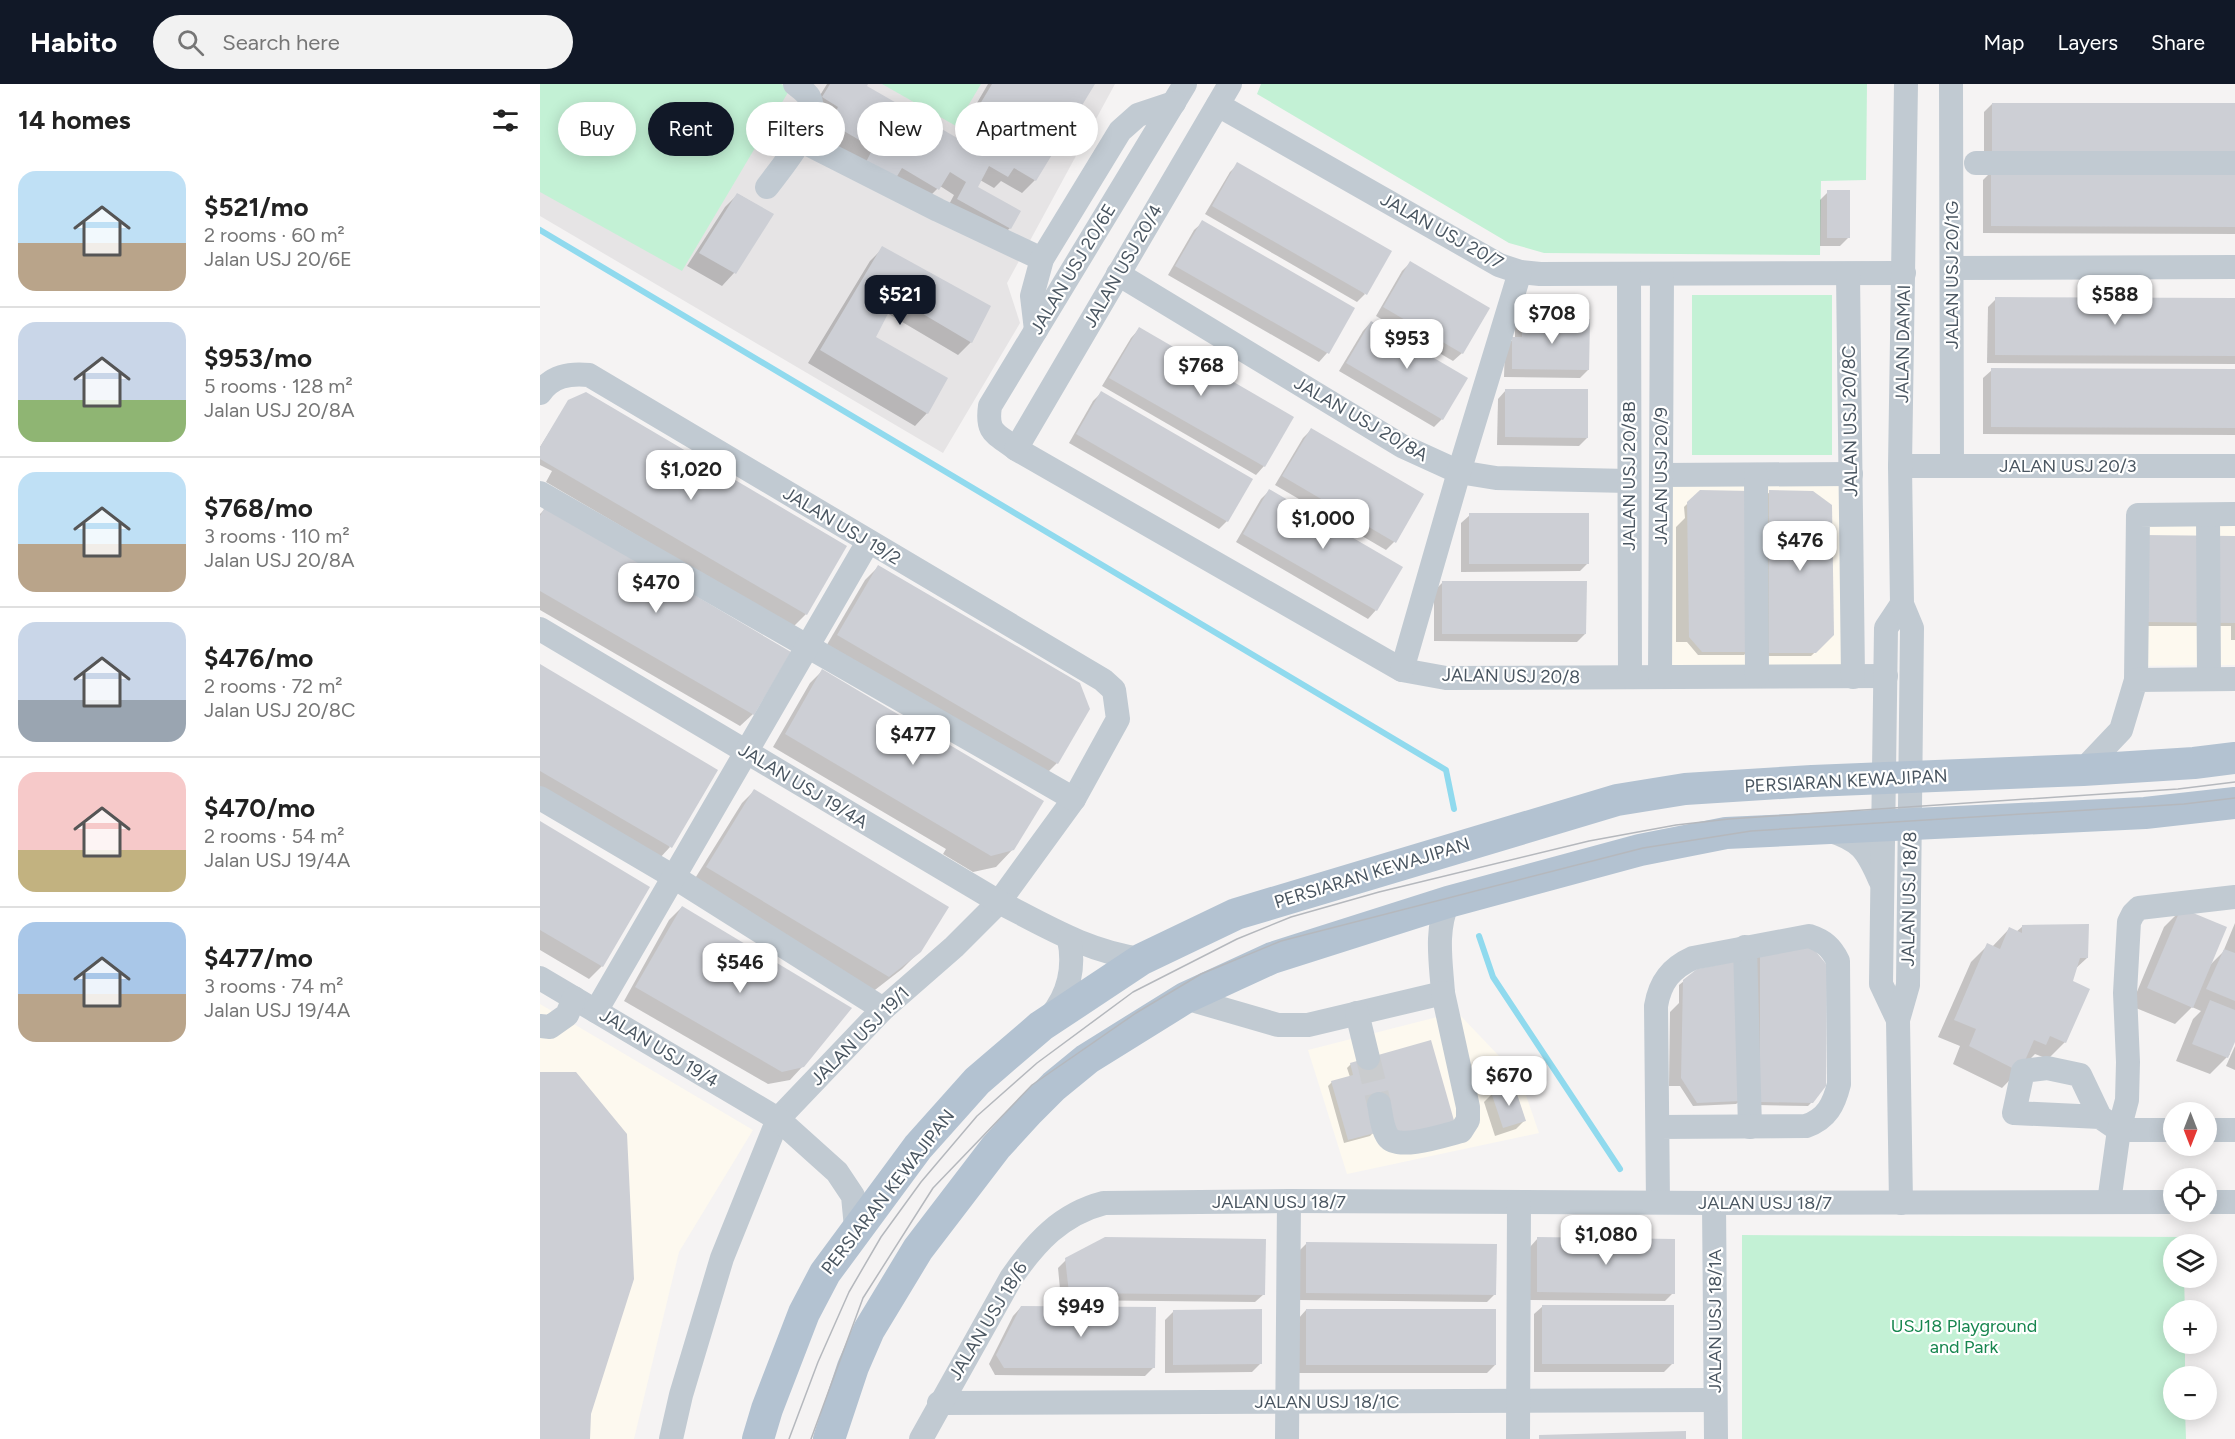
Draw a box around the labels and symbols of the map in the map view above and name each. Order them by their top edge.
street label: JALAN USJ 20/7 [1377,188,1508,274]
street label: JALAN USJ 20/6E [1025,200,1121,338]
street label: JALAN USJ 20/4 [1079,200,1167,332]
street label: JALAN USJ 20/1G [1941,200,1963,349]
pin: $521 [864,275,936,326]
pin: $588 [2079,275,2151,326]
street label: JALAN DAMAI [1891,285,1915,403]
pin: $708 [1516,294,1588,345]
pin: $953 [1371,319,1443,370]
street label: JALAN USJ 20/8C [1838,345,1862,497]
pin: $768 [1165,346,1237,397]
street label: JALAN USJ 20/8A [1290,372,1432,466]
street label: JALAN USJ 20/8B [1618,401,1640,551]
street label: JALAN USJ 20/9 [1650,407,1672,545]
pin: $1,020 [642,450,740,501]
street label: JALAN USJ 20/3 [1999,455,2137,477]
street label: JALAN USJ 19/2 [779,482,905,570]
pin: $1,000 [1274,499,1372,550]
pin: $476 [1764,521,1836,572]
pin: $470 [620,563,692,614]
street label: JALAN USJ 20/8 [1442,664,1580,688]
pin: $477 [877,715,949,766]
street label: JALAN USJ 19/4A [734,739,872,833]
street label: PERSIARAN KEWAJIPAN [1744,765,1948,797]
street label: JALAN USJ 18/8 [1897,831,1921,967]
street label: PERSIARAN KEWAJIPAN [1271,833,1473,913]
pin: $546 [704,943,776,994]
street label: JALAN USJ 19/1 [806,982,914,1090]
street label: JALAN USJ 19/4 [596,1004,722,1092]
pin: $670 [1473,1056,1545,1107]
north arrow [2163,1102,2217,1156]
street label: PERSIARAN KEWAJIPAN [817,1105,959,1279]
street label: JALAN USJ 18/7 [1212,1191,1346,1213]
street label: JALAN USJ 18/7 [1698,1192,1832,1214]
pin: $1,080 [1557,1215,1655,1266]
street label: JALAN USJ 18/1A [1704,1249,1726,1393]
street label: JALAN USJ 18/6 [944,1258,1032,1384]
pin: $949 [1045,1287,1117,1338]
park label: USJ18 Playground and Park [1891,1315,2037,1358]
street label: JALAN USJ 18/1C [1255,1391,1399,1413]

